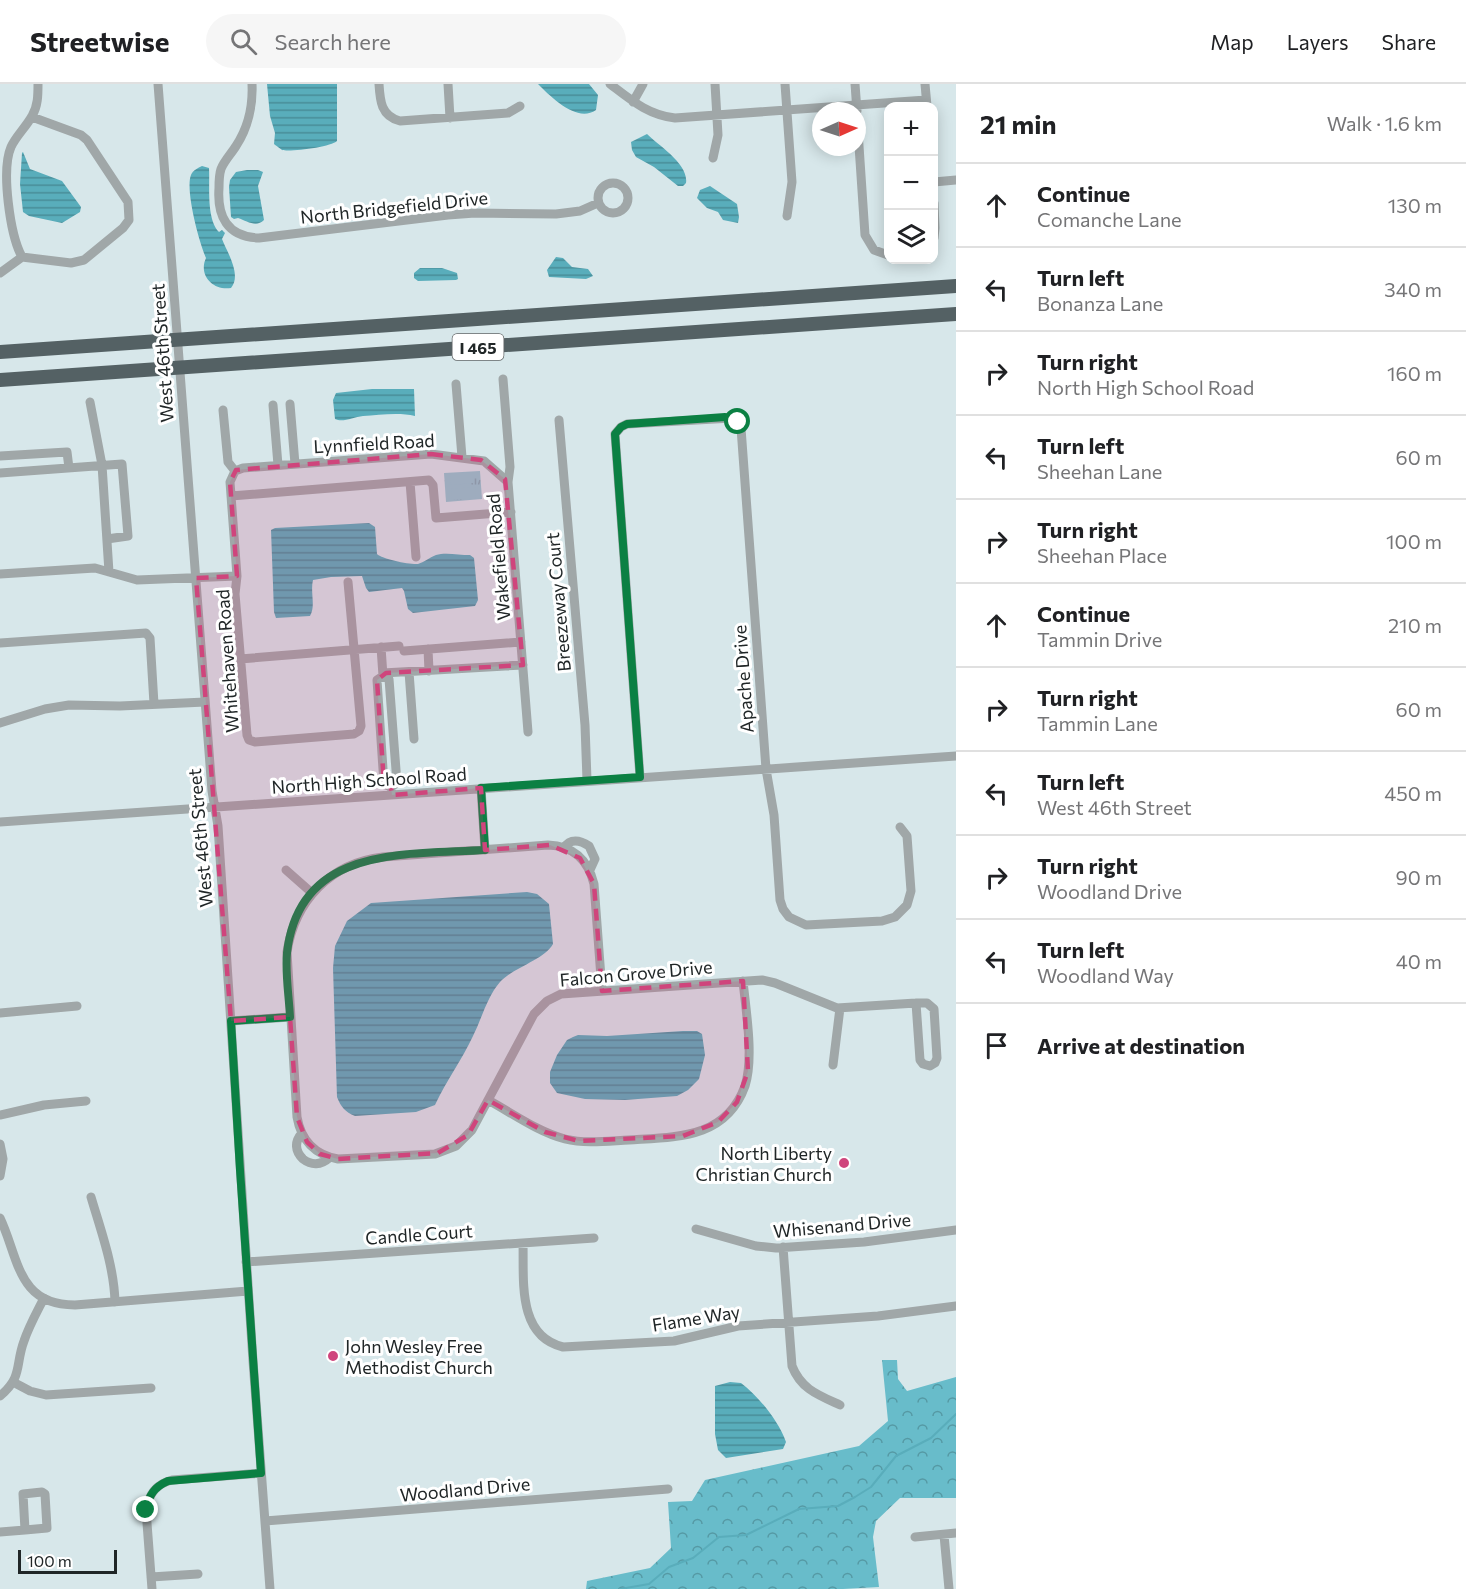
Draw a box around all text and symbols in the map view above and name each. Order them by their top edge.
search box [206,14,626,68]
text: Streetwise [30,24,170,58]
icon: search [227,25,260,58]
text: Search here [275,28,391,55]
text: Map [1210,29,1254,54]
text: Layers [1287,29,1349,54]
text: Share [1382,29,1436,54]
north arrow [812,102,866,156]
map controls [884,102,938,264]
button: + [884,102,938,156]
text: 21 min [980,108,1057,139]
text: Walk · 1.6 km [1327,111,1442,135]
button: − [884,156,938,210]
text: Continue [1037,180,1130,207]
street label: North Bridgefield Drive [299,186,489,228]
icon: ahead [980,189,1013,222]
text: 130 m [1388,193,1442,217]
text: Comanche Lane [1037,207,1182,231]
button: layers [884,210,938,264]
text: Turn left [1037,264,1124,291]
icon: left [980,273,1013,306]
text: 340 m [1384,277,1442,301]
street label: West 46th Street [146,283,178,423]
text: Bonanza Lane [1037,291,1163,315]
road number: I 465 [452,334,504,360]
text: Turn right [1037,348,1138,375]
icon: right [980,357,1013,390]
text: 160 m [1387,361,1442,385]
text: North High School Road [1037,375,1254,399]
route start [724,408,750,434]
street label: Lynnfield Road [313,429,435,457]
text: Turn left [1037,432,1124,459]
icon: left [980,441,1013,474]
text: 60 m [1396,445,1442,469]
text: Sheehan Lane [1037,459,1162,483]
street label: Wakefield Road [481,493,515,621]
text: Turn right [1037,516,1138,543]
icon: right [980,525,1013,558]
text: 100 m [1386,529,1442,553]
street label: Breezeway Court [541,532,575,672]
text: Sheehan Place [1037,543,1167,567]
street label: Whitehaven Road [211,589,243,733]
text: Continue [1037,600,1130,627]
icon: ahead [980,609,1013,642]
text: 210 m [1388,613,1442,637]
street label: Apache Drive [728,624,758,734]
text: Tammin Drive [1037,627,1162,651]
text: Turn right [1037,684,1138,711]
icon: right [980,693,1013,726]
text: 60 m [1396,697,1442,721]
text: Tammin Lane [1037,711,1158,735]
street label: North High School Road [271,762,467,798]
street label: West 46th Street [183,768,217,908]
text: Turn left [1037,768,1124,795]
icon: left [980,777,1013,810]
text: 450 m [1384,781,1442,805]
text: West 46th Street [1037,795,1192,819]
text: Turn right [1037,852,1138,879]
icon: right [980,861,1013,894]
text: 90 m [1396,865,1442,889]
text: Woodland Drive [1037,879,1182,903]
text: Turn left [1037,936,1124,963]
icon: left [980,945,1013,978]
text: 40 m [1396,949,1442,973]
street label: Falcon Grove Drive [559,955,713,991]
text: Woodland Way [1037,963,1174,987]
icon: arrive [980,1029,1013,1062]
text: Arrive at destination [1037,1032,1245,1059]
place label: North Liberty Christian Church [695,1142,832,1185]
marker: North Liberty Christian Church [837,1156,851,1170]
street label: Whisenand Drive [772,1208,912,1242]
street label: Candle Court [365,1219,473,1249]
street label: Flame Way [650,1300,742,1336]
place label: John Wesley Free Methodist Church [345,1335,493,1378]
marker: John Wesley Free Methodist Church [326,1349,340,1363]
street label: Woodland Drive [399,1472,531,1506]
route end [132,1496,158,1522]
scale bar [18,1547,117,1574]
text: 100 m [27,1551,72,1570]

